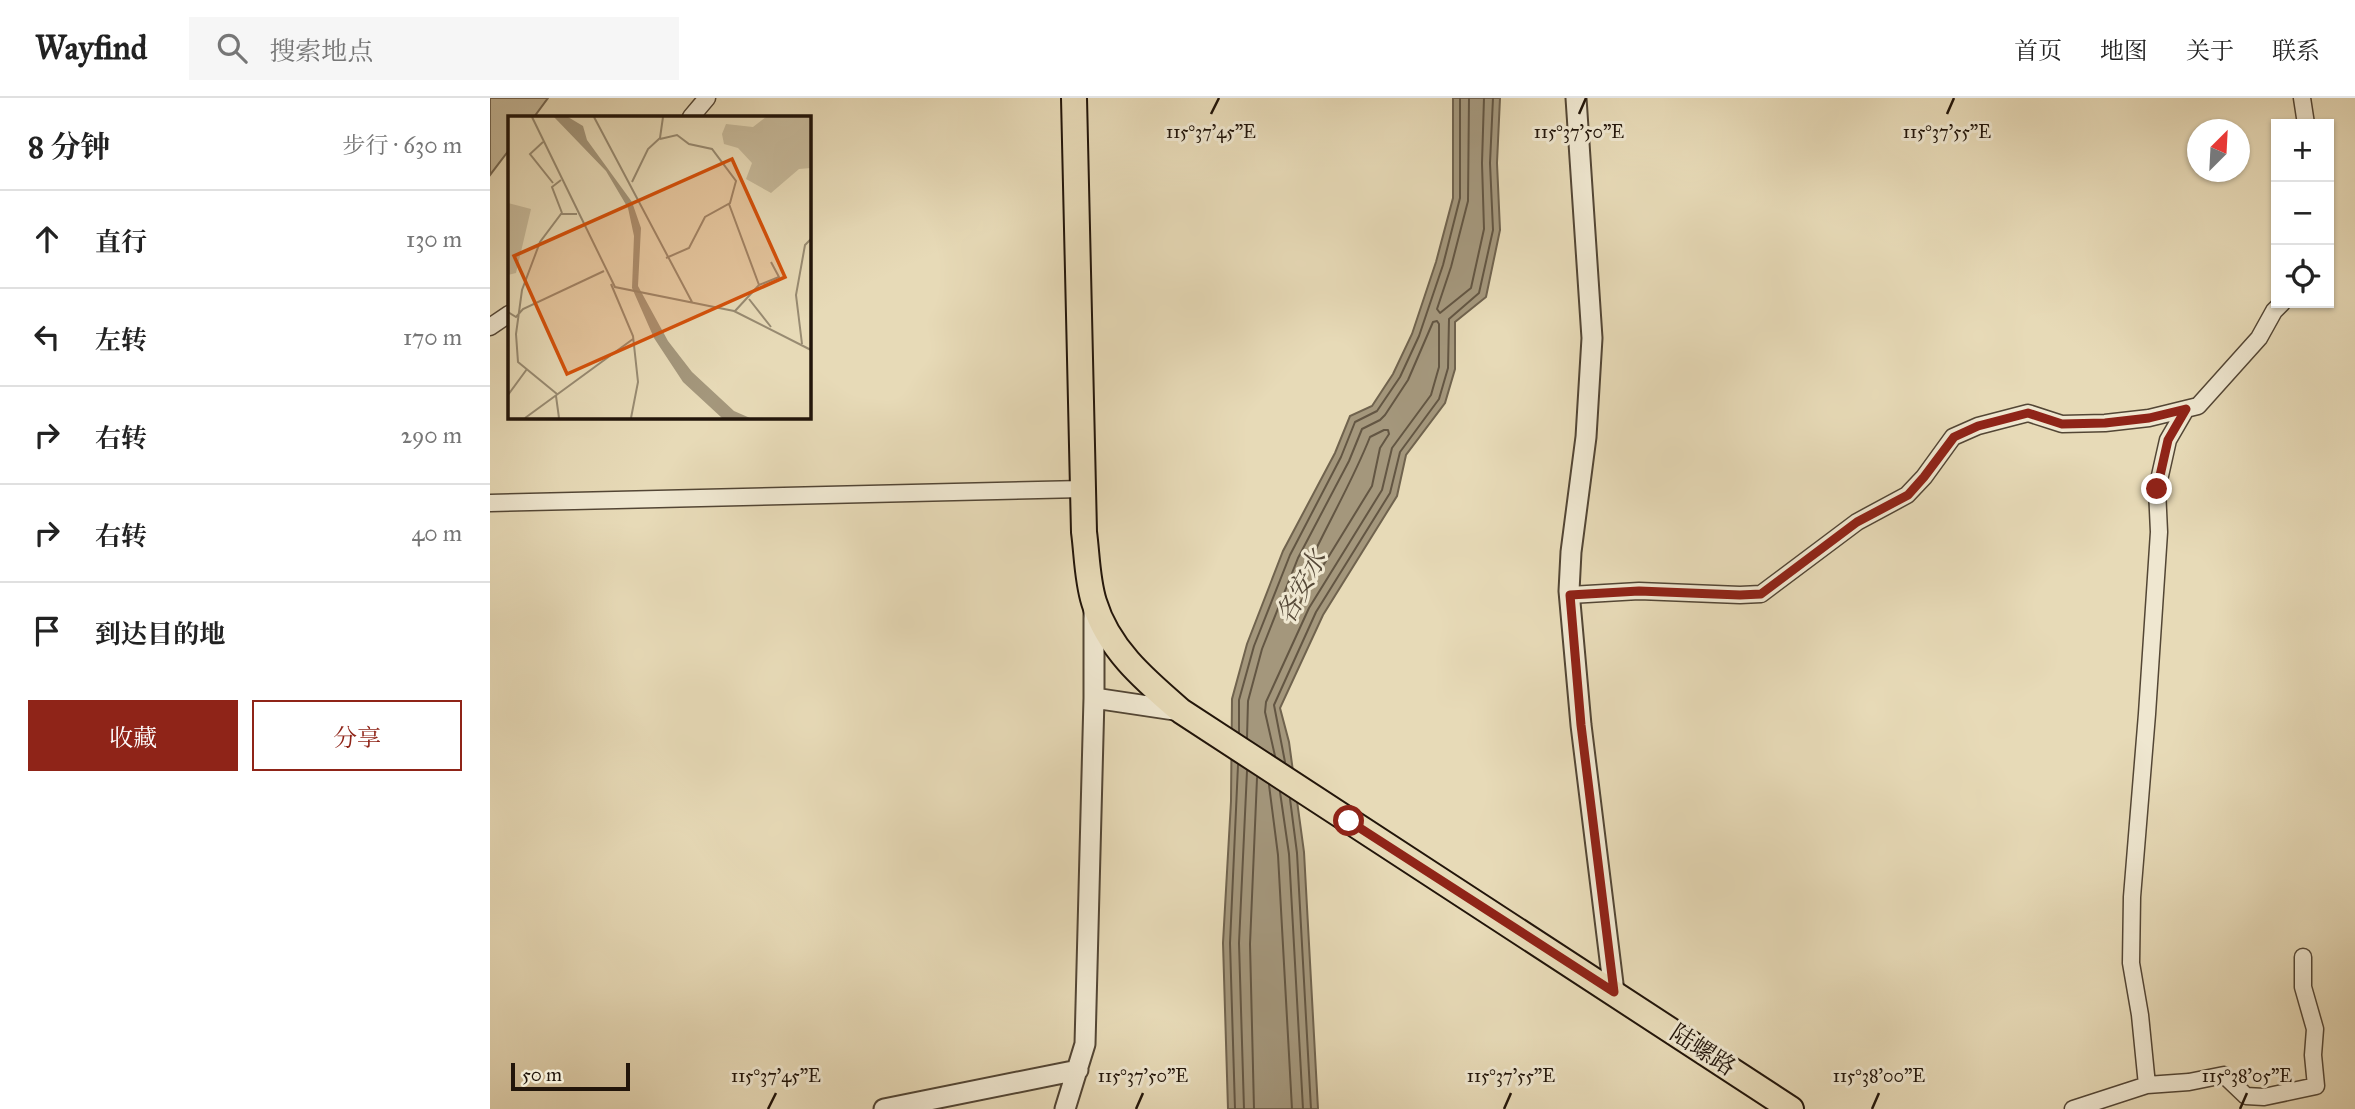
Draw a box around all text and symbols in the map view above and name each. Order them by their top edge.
search box [189,17,679,80]
text: Wayfind [35,28,147,68]
icon: search [213,29,251,67]
text: 搜索地点 [269,35,373,67]
text: 首页 [2014,36,2062,66]
text: 地图 [2100,36,2148,66]
text: 关于 [2186,36,2234,66]
text: 联系 [2272,36,2320,66]
inset map [508,116,810,418]
north arrow [2187,119,2250,182]
map controls [2271,119,2334,308]
button: + [2271,119,2334,182]
text: 115°37'45"E [1166,121,1256,143]
text: 115°37'50"E [1534,121,1624,143]
text: 115°37'55"E [1903,121,1991,143]
text: 8 分钟 [28,129,110,165]
text: 步行 · 630 m [342,131,462,159]
button: − [2271,182,2334,245]
icon: ahead [28,220,66,258]
text: 130 m [406,225,462,253]
text: 直行 [95,226,147,258]
button: locate [2271,245,2334,308]
icon: left [28,318,66,356]
text: 170 m [403,323,462,351]
text: 左转 [95,324,147,356]
icon: right [28,416,66,454]
text: 290 m [401,421,462,449]
text: 右转 [95,422,147,454]
route end [2141,473,2172,504]
icon: right [28,514,66,552]
text: 40 m [412,519,462,547]
text: 右转 [95,520,147,552]
water label: 各安水 [1269,542,1334,629]
icon: arrive [28,612,66,650]
text: 到达目的地 [95,618,225,650]
button: 收藏 [28,700,238,771]
button: 分享 [252,700,462,771]
route start [1333,805,1364,836]
street label: 陆螺路 [1665,1018,1741,1082]
scale bar [511,1060,630,1092]
text: 50 m [522,1063,562,1086]
text: 115°37'45"E [731,1065,821,1087]
text: 115°37'50"E [1098,1065,1188,1087]
text: 115°37'55"E [1467,1065,1555,1087]
text: 115°38'00"E [1833,1065,1925,1087]
text: 115°38'05"E [2202,1065,2292,1087]

